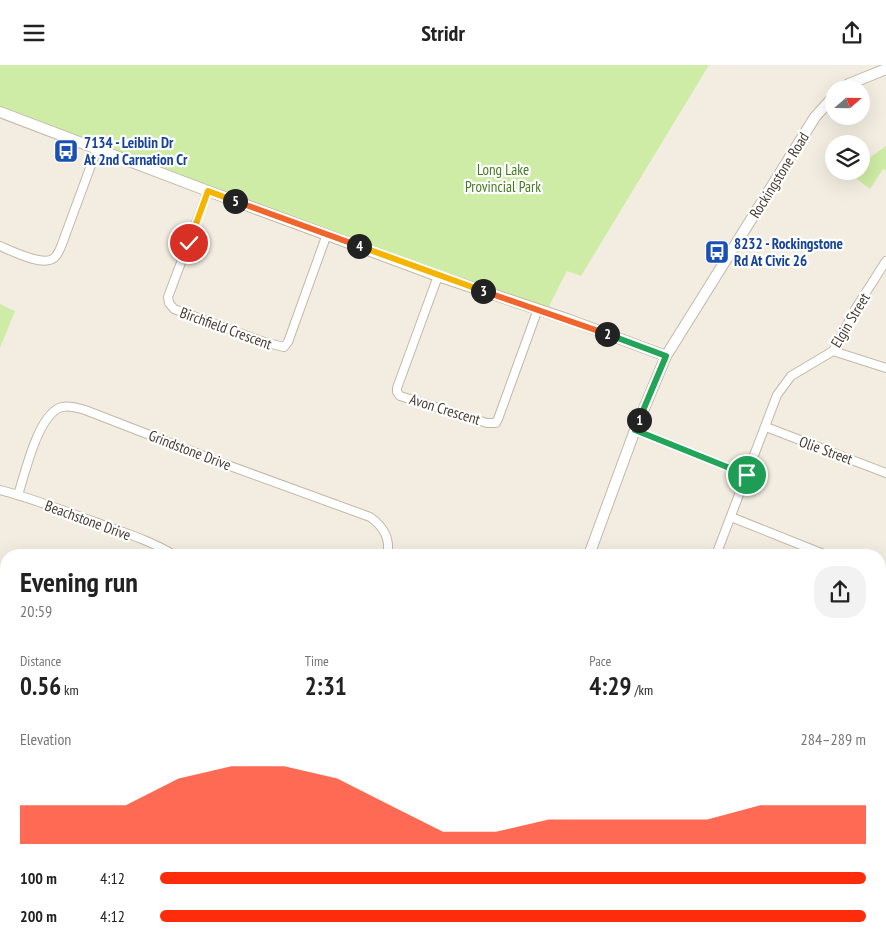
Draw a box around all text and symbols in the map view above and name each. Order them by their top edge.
icon: menu [20,19,48,47]
text: Stridr [421,19,465,47]
icon: share [838,19,866,47]
north arrow [825,80,870,125]
map controls [825,80,870,180]
street label: Rockingstone Road [745,129,813,221]
place label: 7134 - Leiblin Dr At 2nd Carnation Cr [83,133,188,169]
button: layers [825,135,870,180]
bus stop icon: 7134 - Leiblin Dr At 2nd Carnation Cr [53,138,79,164]
park label: Long Lake Provincial Park [465,160,541,196]
pin: 5 [222,189,248,213]
text: 5 [232,192,239,210]
pin [168,222,210,264]
icon: check [175,229,203,257]
pin: 4 [346,233,372,259]
place label: 8232 - Rockingstone Rd At Civic 26 [734,234,843,270]
text: 4 [356,237,363,255]
bus stop icon: 8232 - Rockingstone Rd At Civic 26 [704,239,730,265]
pin: 3 [470,279,496,303]
text: 3 [480,282,487,300]
street label: Elgin Street [826,289,874,351]
street label: Birchfield Crescent [177,303,275,353]
pin: 2 [594,321,620,347]
text: 2 [604,325,611,343]
street label: Avon Crescent [407,389,483,429]
pin: 1 [626,407,652,433]
text: 1 [636,411,643,429]
street label: Grindstone Drive [146,426,234,474]
street label: Olie Street [797,432,855,468]
pin [726,454,768,496]
icon: arrive [733,461,761,489]
street label: Beachstone Drive [42,496,134,544]
text: Evening run [20,563,138,600]
button: share [814,566,866,618]
text: 20:59 [20,601,52,621]
text: Distance [20,652,61,670]
text: Time [305,652,329,670]
text: Pace [589,652,611,670]
text: 0.56 [20,670,61,702]
text: 2:31 [305,670,347,702]
text: 4:29 [589,670,631,702]
text: km [61,681,79,699]
text: /km [631,681,653,699]
text: Elevation [20,729,71,749]
text: 284–289 m [801,729,866,749]
text: 100 m [20,868,57,888]
text: 4:12 [100,868,125,888]
text: 200 m [20,906,57,926]
text: 4:12 [100,906,125,926]

